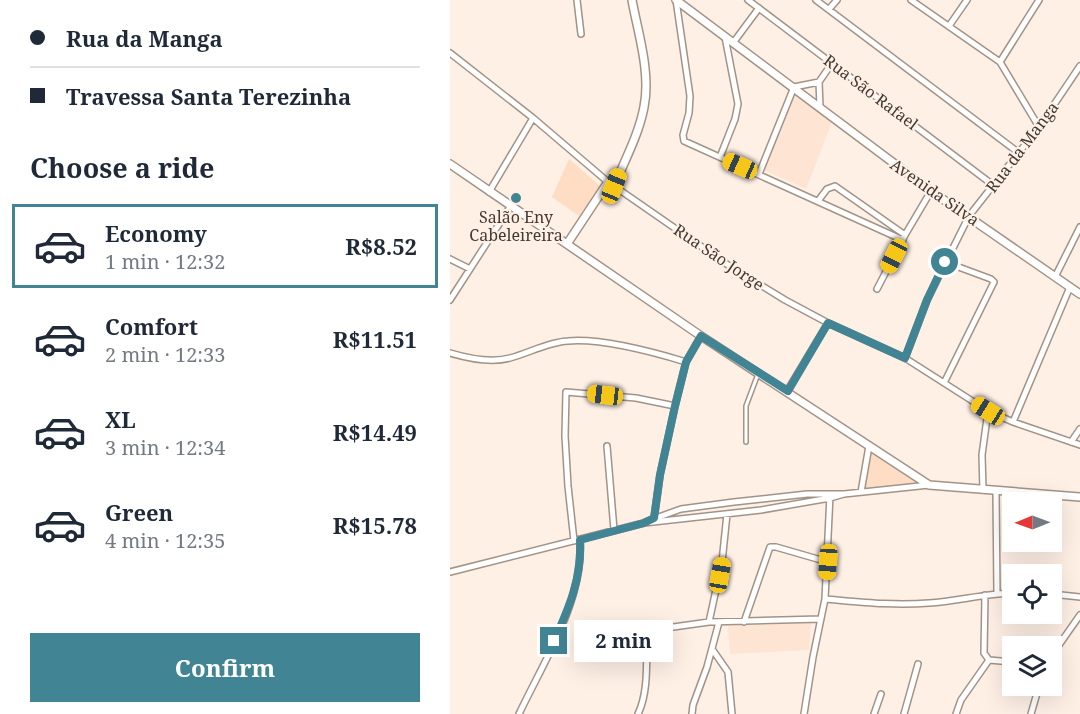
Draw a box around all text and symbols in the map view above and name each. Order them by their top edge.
text: Rua da Manga [66,23,223,53]
street label: Rua São Rafael [819,49,923,135]
text: Travessa Santa Terezinha [66,81,351,111]
street label: Rua da Manga [980,97,1064,197]
text: Choose a ride [30,149,215,186]
car [720,150,760,182]
street label: Avenida Silva [886,153,984,231]
car [599,166,629,206]
marker: Salão Eny Cabeleireira [509,191,523,205]
place label: Salão Eny Cabeleireira [469,206,563,246]
text: Economy [105,218,207,248]
icon: car [33,219,87,273]
street label: Rua São Jorge [669,219,769,295]
text: R$8.52 [345,231,417,261]
car [878,236,910,276]
text: 1 min · 12:32 [105,248,225,275]
route start [931,248,958,275]
text: Comfort [105,311,198,341]
icon: car [33,312,87,366]
text: R$11.51 [333,324,417,354]
text: 2 min · 12:33 [105,341,225,368]
car [586,384,624,406]
car [968,394,1008,428]
text: XL [105,404,136,434]
icon: car [33,405,87,459]
text: R$14.49 [333,417,417,447]
text: 3 min · 12:34 [105,434,225,461]
north arrow [1002,492,1062,552]
map controls [1002,492,1062,696]
text: Green [105,497,173,527]
icon: car [33,498,87,552]
text: R$15.78 [333,510,417,540]
text: 4 min · 12:35 [105,527,225,554]
car [818,543,838,581]
car [708,556,732,594]
button: locate [1002,564,1062,624]
callout: 2 min [575,620,674,662]
route end [540,627,567,654]
text: 2 min [595,627,652,654]
button: Confirm [30,633,420,702]
button: layers [1002,636,1062,696]

